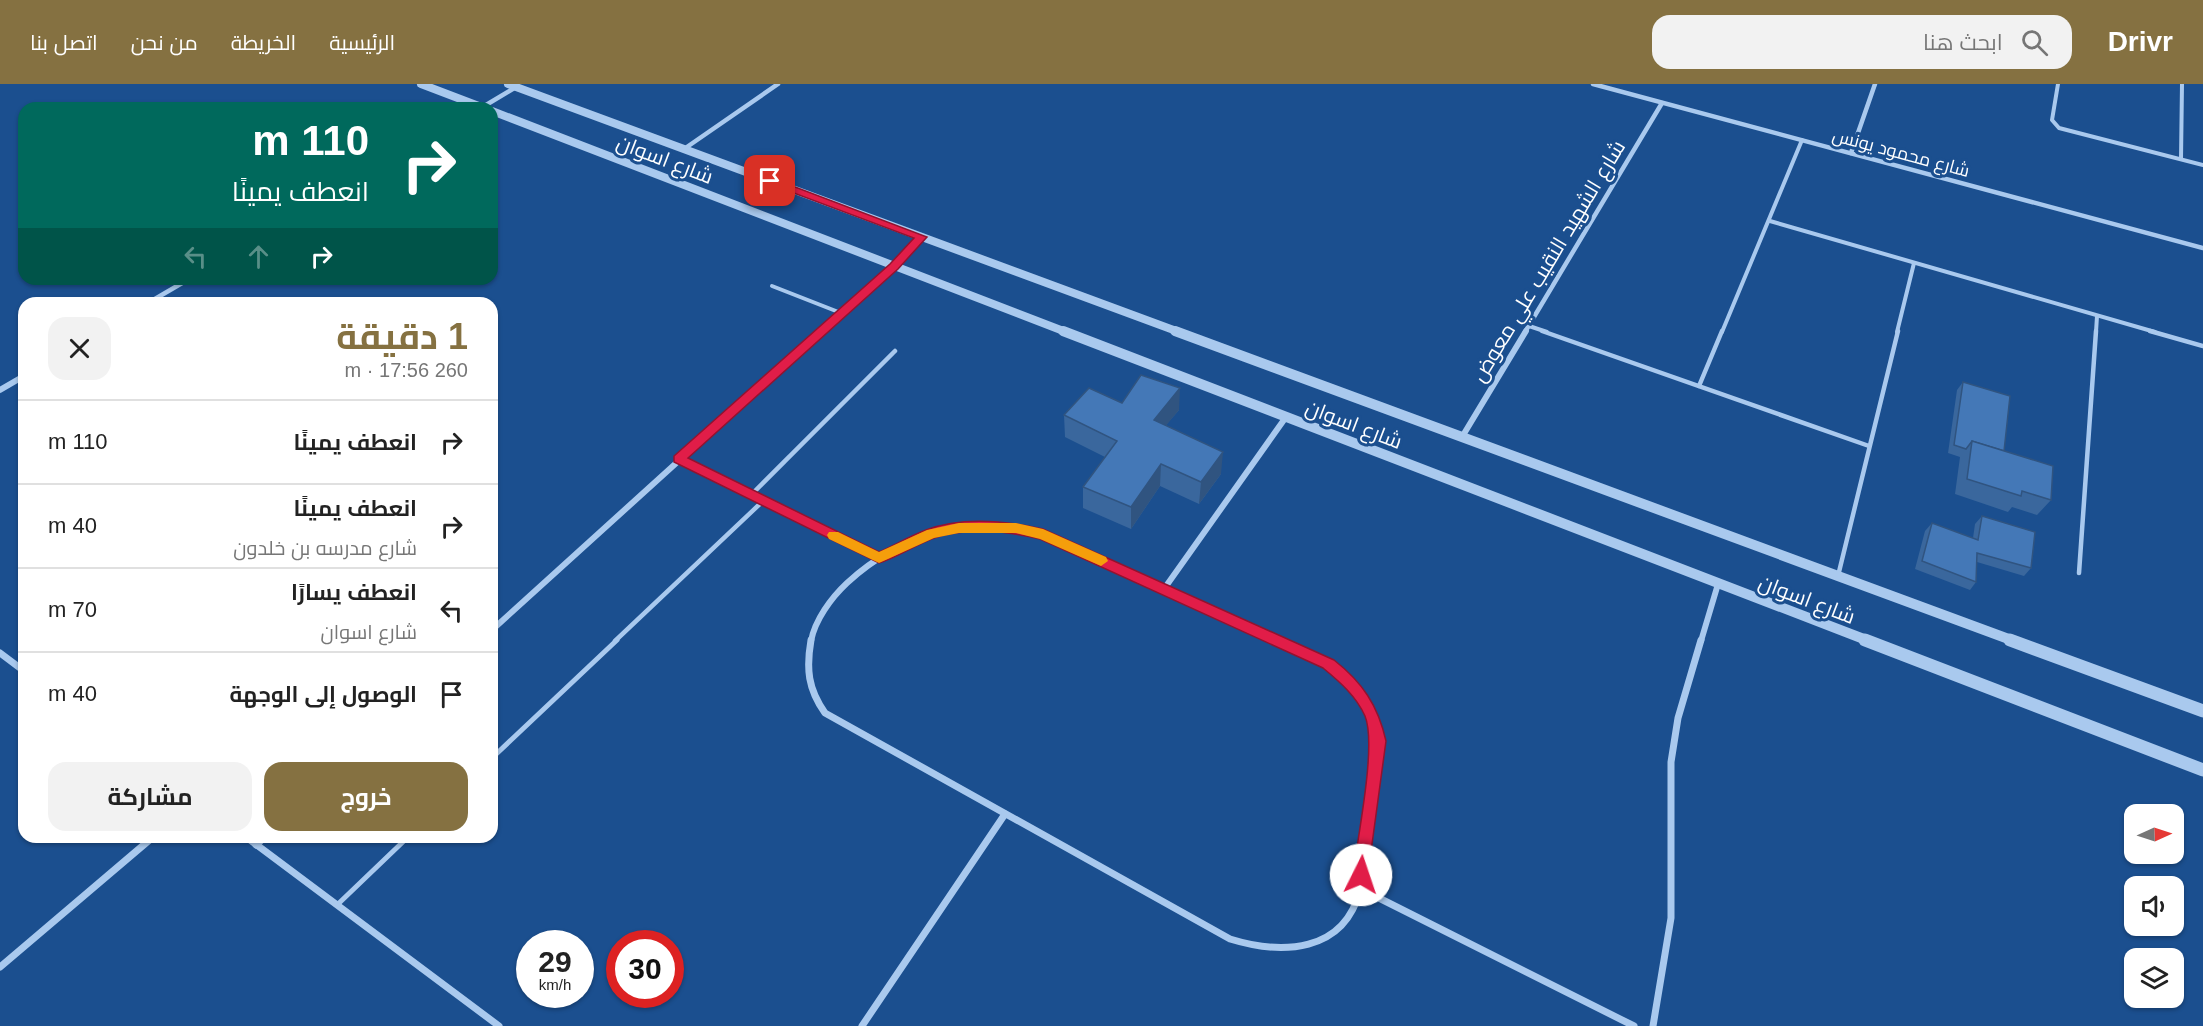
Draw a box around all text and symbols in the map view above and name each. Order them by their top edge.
search box [1652,15,2072,69]
icon: search [2018,26,2051,59]
text: Drivr [2108,26,2173,57]
text: ابحث هنا [1923,30,2003,55]
text: اتصل بنا [30,31,98,54]
text: من نحن [131,31,198,54]
text: الخريطة [231,31,296,54]
text: الرئيسية [329,31,395,54]
text: 110 m [252,117,369,164]
street label: شارع محمود يونس [1830,125,1972,183]
icon: right [390,126,468,204]
street label: شارع اسوان [613,130,716,191]
street label: شارع الشهيد النقيب علي معوض [1467,136,1634,388]
pin [744,155,795,206]
icon: arrive [753,164,786,197]
text: انعطف يمينًا [232,177,369,207]
icon: left [179,240,212,273]
icon: ahead [242,240,275,273]
icon: right [305,240,338,273]
text: 1 دقيقة [336,316,468,357]
button: close [48,317,111,380]
text: 260 m · 17:56 [345,359,468,381]
street label: شارع اسوان [1302,395,1405,456]
icon: right [435,426,468,459]
text: 110 m [48,429,108,454]
text: انعطف يمينًا [294,430,417,455]
text: انعطف يمينًا [294,496,417,521]
icon: right [435,510,468,543]
text: 40 m [48,513,97,538]
text: شارع مدرسه بن خلدون [233,537,417,559]
street label: شارع اسوان [1755,570,1858,631]
text: انعطف يسارًا [291,580,417,605]
icon: left [435,594,468,627]
text: 70 m [48,597,97,622]
text: شارع اسوان [321,621,417,643]
icon: arrive [435,678,468,711]
text: 40 m [48,681,97,706]
text: الوصول إلى الوجهة [230,682,417,707]
button: مشاركة [48,762,252,831]
button: خروج [264,762,468,831]
north arrow [2124,804,2184,864]
map controls [2124,804,2184,1008]
position arrow [1329,843,1393,907]
button: sound [2124,876,2184,936]
speed limit sign: 30 [606,930,684,1008]
text: 29 [538,945,572,978]
button: layers [2124,948,2184,1008]
text: km/h [539,976,571,993]

